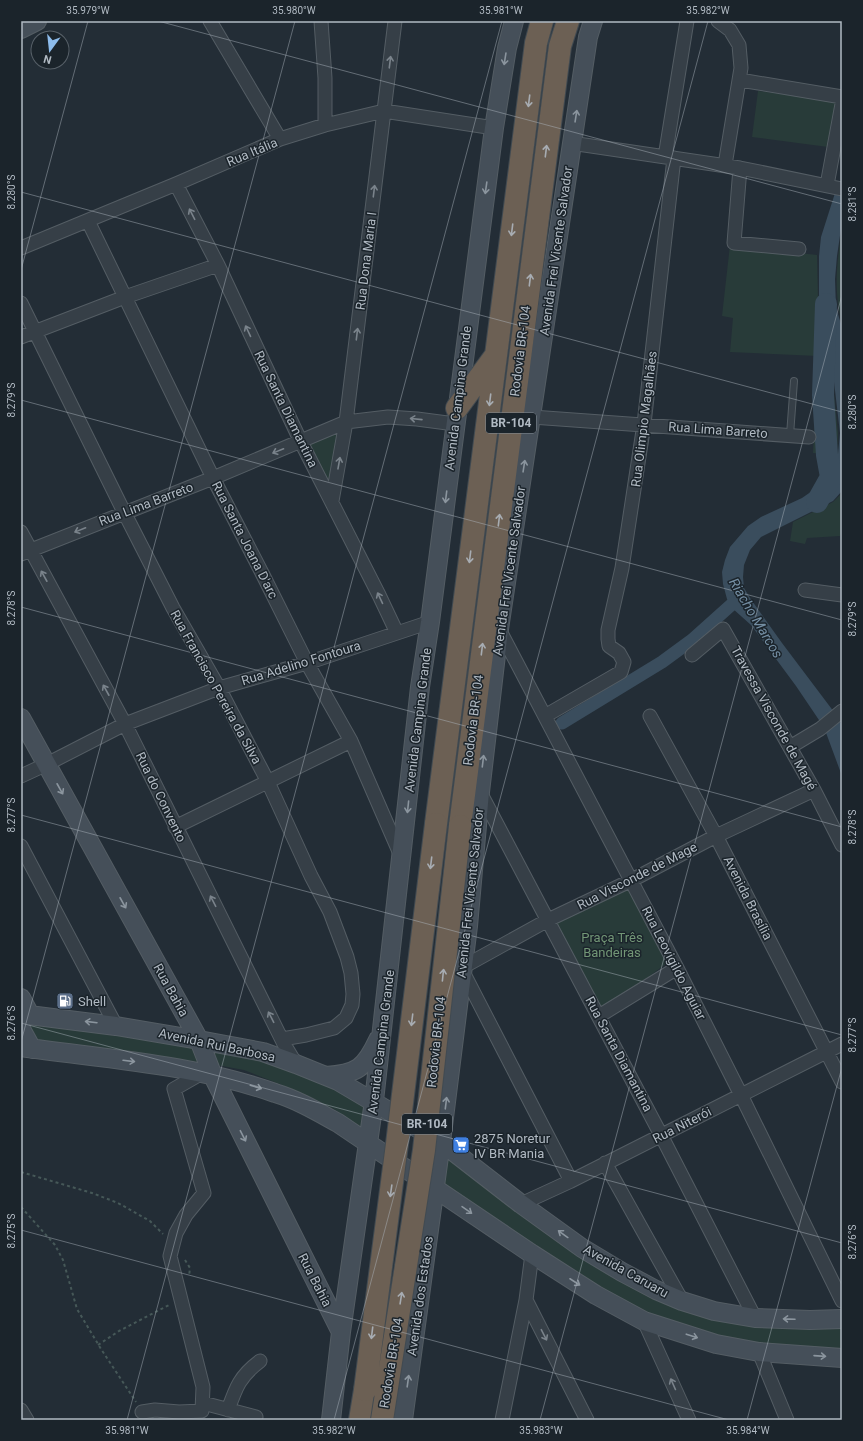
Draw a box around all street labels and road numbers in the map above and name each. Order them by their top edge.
street label: Rua Itália [224,135,280,169]
street label: Avenida Frei Vicente Salvador [537,165,575,337]
street label: Rua Dona Maria I [353,211,379,311]
street label: Rodovia BR-104 [507,304,533,397]
street label: Avenida Campina Grande [442,325,474,471]
street label: Rua Santa Diamantina [251,348,321,470]
street label: Rua Olimpio Magalhães [628,350,660,488]
road number: BR-104 [486,413,536,433]
street label: Rua Lima Barreto [668,419,768,441]
street label: Rua Lima Barreto [97,479,195,529]
street label: Rua Santa Joana D'arc [209,479,281,601]
street label: Avenida Frei Vicente Salvador [490,485,528,657]
street label: Rua Francisco Pereira da Silva [167,607,265,767]
street label: Rua Adelino Fontoura [240,638,362,688]
street label: Travessa Visconde de Magé [728,643,820,793]
street label: Avenida Campina Grande [402,647,434,793]
street label: Rodovia BR-104 [460,673,486,766]
street label: Rua do Convento [133,750,189,844]
street label: Avenida Frei Vicente Salvador [454,807,486,979]
street label: Rua Visconde de Mage [575,839,700,913]
street label: Avenida Brasília [720,854,776,942]
street label: Rua Leovigildo Aguiar [639,904,709,1023]
street label: Rua Bahia [150,961,192,1019]
street label: Avenida Campina Grande [365,969,397,1115]
street label: Rua Santa Diamantina [582,994,656,1114]
street label: Rodovia BR-104 [424,995,448,1088]
street label: Avenida Rui Barbosa [157,1025,277,1065]
street label: Rua Niterói [650,1104,714,1146]
road number: BR-104 [402,1114,452,1134]
street label: Avenida dos Estados [404,1235,436,1357]
street label: Avenida Caruaru [581,1241,671,1301]
street label: Rua Bahia [295,1251,335,1309]
street label: Rodovia BR-104 [376,1316,406,1409]

